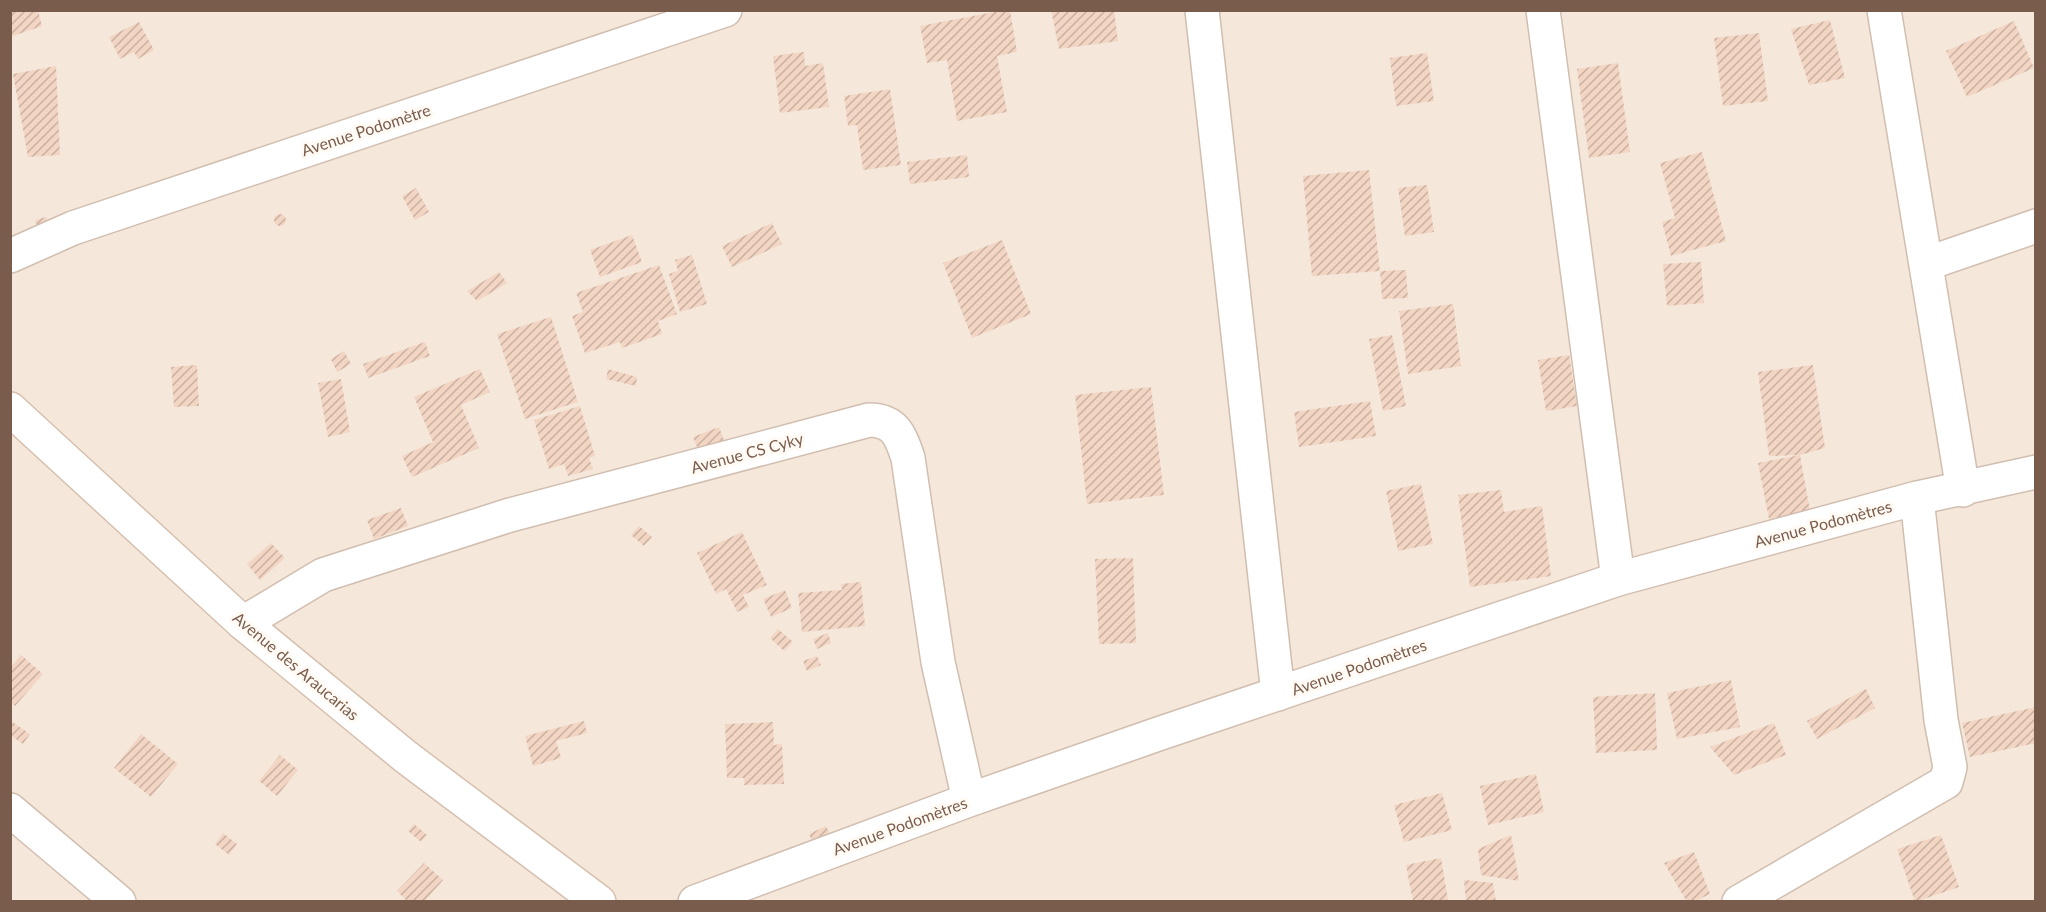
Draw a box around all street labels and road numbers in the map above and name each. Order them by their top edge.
street label: Avenue Podomètre [299,100,433,159]
street label: Avenue CS Cyky [689,428,806,477]
street label: Avenue Podomètres [1752,496,1894,551]
street label: Avenue des Araucarias [230,607,363,724]
street label: Avenue Podomètres [1289,634,1429,699]
street label: Avenue Podomètres [830,792,970,859]

